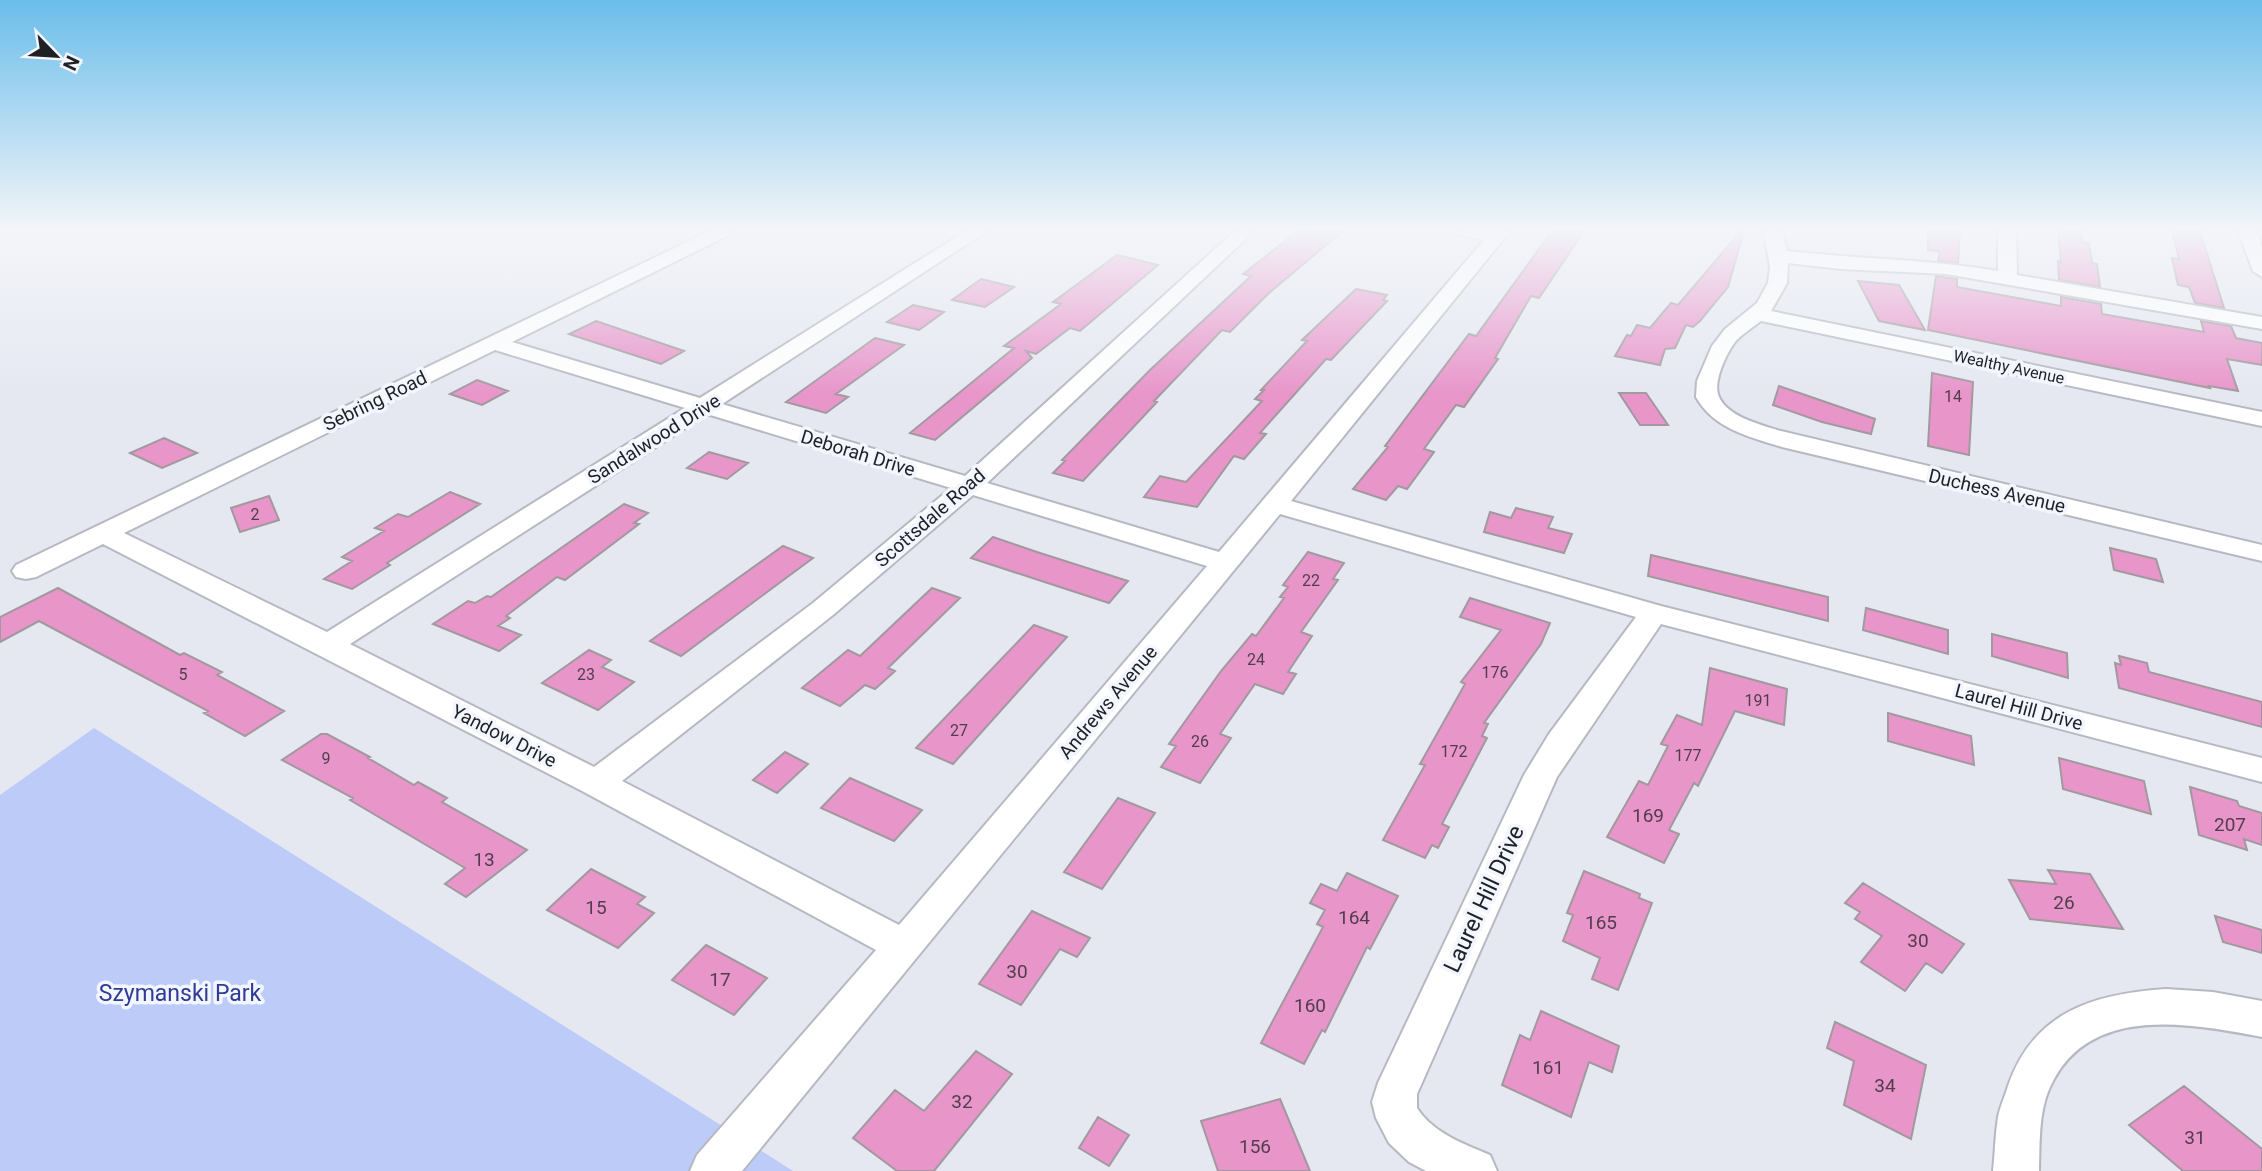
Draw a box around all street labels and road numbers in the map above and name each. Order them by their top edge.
street label: Wealthy Avenue [1952,346,2066,388]
street label: Sebring Road [319,366,431,436]
street label: Sandalwood Drive [584,389,724,489]
street label: Deborah Drive [798,425,918,481]
street label: Scottsdale Road [870,464,990,572]
street label: Duchess Avenue [1926,464,2068,518]
street label: Andrews Avenue [1054,641,1162,763]
street label: Laurel Hill Drive [1952,679,2086,735]
street label: Yandow Drive [448,700,560,772]
street label: Laurel Hill Drive [1438,821,1530,977]

